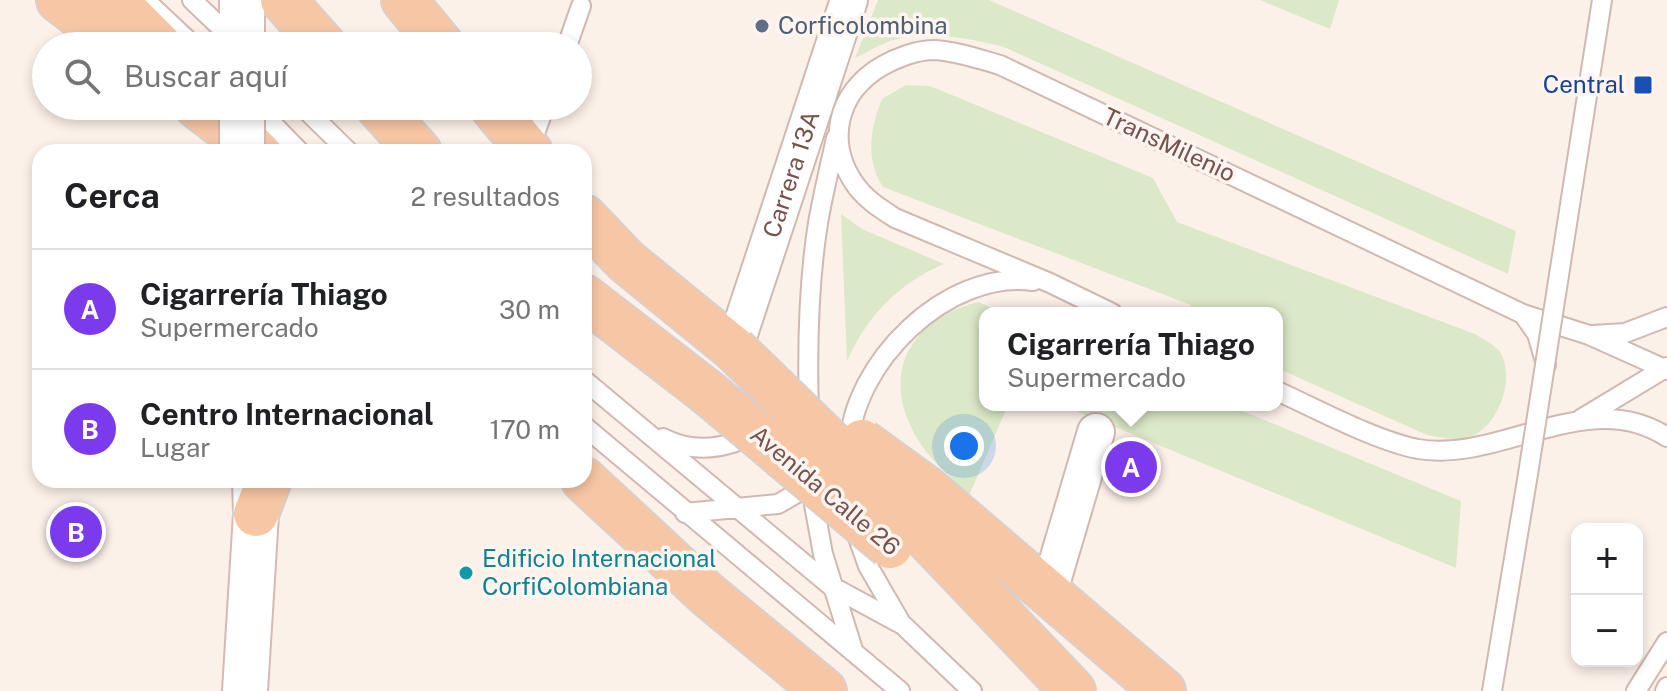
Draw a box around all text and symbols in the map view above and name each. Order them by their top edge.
place label: Corficolombina [778,11,948,39]
marker: Corficolombina [753,17,771,35]
search box [32,32,592,120]
icon: search [60,54,104,98]
text: Buscar aquí [124,58,288,94]
place label: Central [1543,70,1625,98]
marker: Central [1632,74,1654,96]
street label: TransMilenio [1099,101,1240,187]
street label: Carrera 13A [757,107,825,241]
text: Cerca [64,176,160,216]
text: 2 resultados [411,181,560,212]
text: Cigarrería Thiago [140,276,388,312]
text: A [81,294,99,325]
text: 30 m [499,294,560,325]
popup [979,307,1283,411]
text: Supermercado [140,312,319,343]
text: Cigarrería Thiago [1007,326,1255,362]
text: Supermercado [1007,362,1186,393]
text: Centro Internacional [140,396,434,432]
text: B [81,414,99,445]
text: 170 m [490,414,560,445]
street label: Avenida Calle 26 [745,420,906,561]
your location [944,426,984,466]
text: Lugar [140,432,210,463]
pin: A [1105,437,1157,497]
pin: B [50,502,102,562]
map controls [1571,523,1643,667]
button: + [1571,523,1643,595]
place label: Edificio Internacional CorfiColombiana [482,544,717,600]
marker: Edificio Internacional CorfiColombiana [457,564,475,582]
button: − [1571,595,1643,667]

